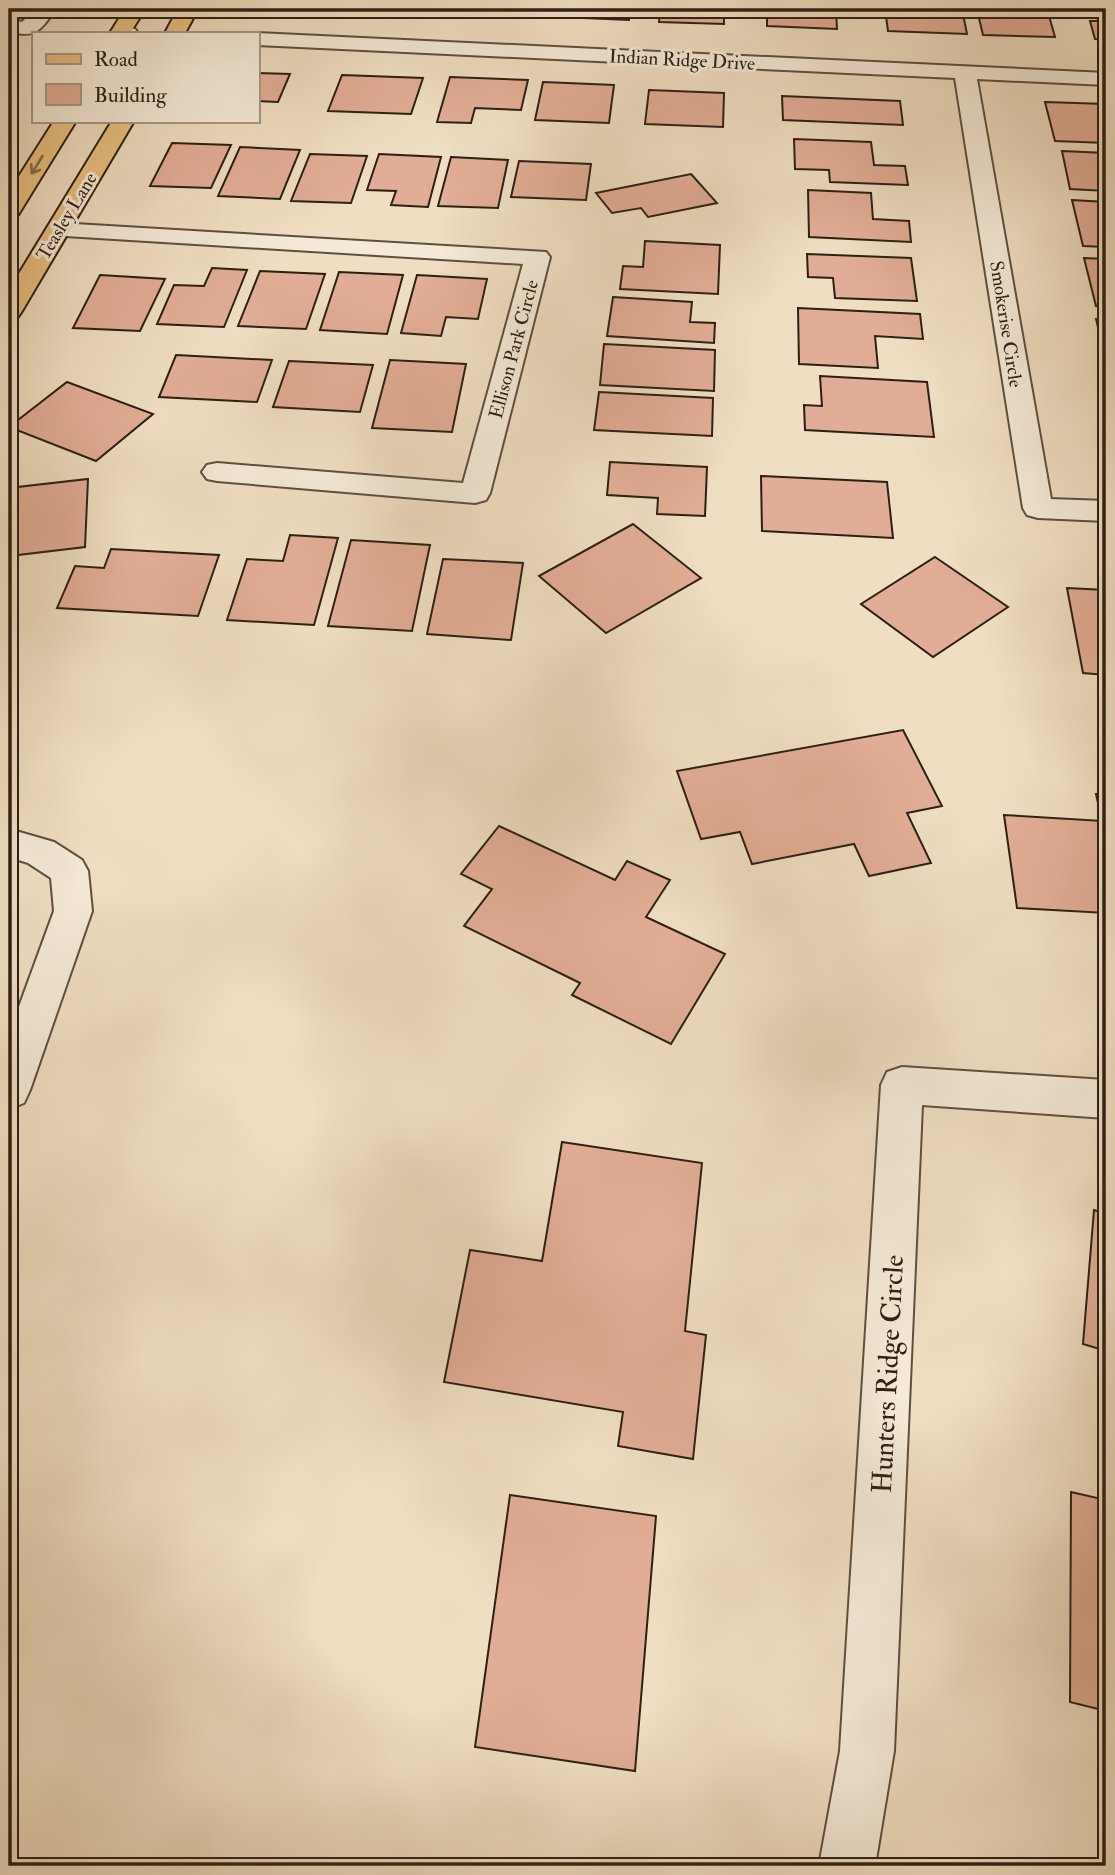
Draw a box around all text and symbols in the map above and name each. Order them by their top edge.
legend [32,32,259,122]
street label: Indian Ridge Drive [608,44,756,76]
text: Road [94,46,139,73]
text: Building [94,82,167,109]
one-way arrow [29,155,43,175]
street label: Teasley Lane [31,168,102,265]
street label: Smokerise Circle [984,259,1028,389]
street label: Ellison Park Circle [484,277,544,421]
street label: Hunters Ridge Circle [865,1254,912,1494]

